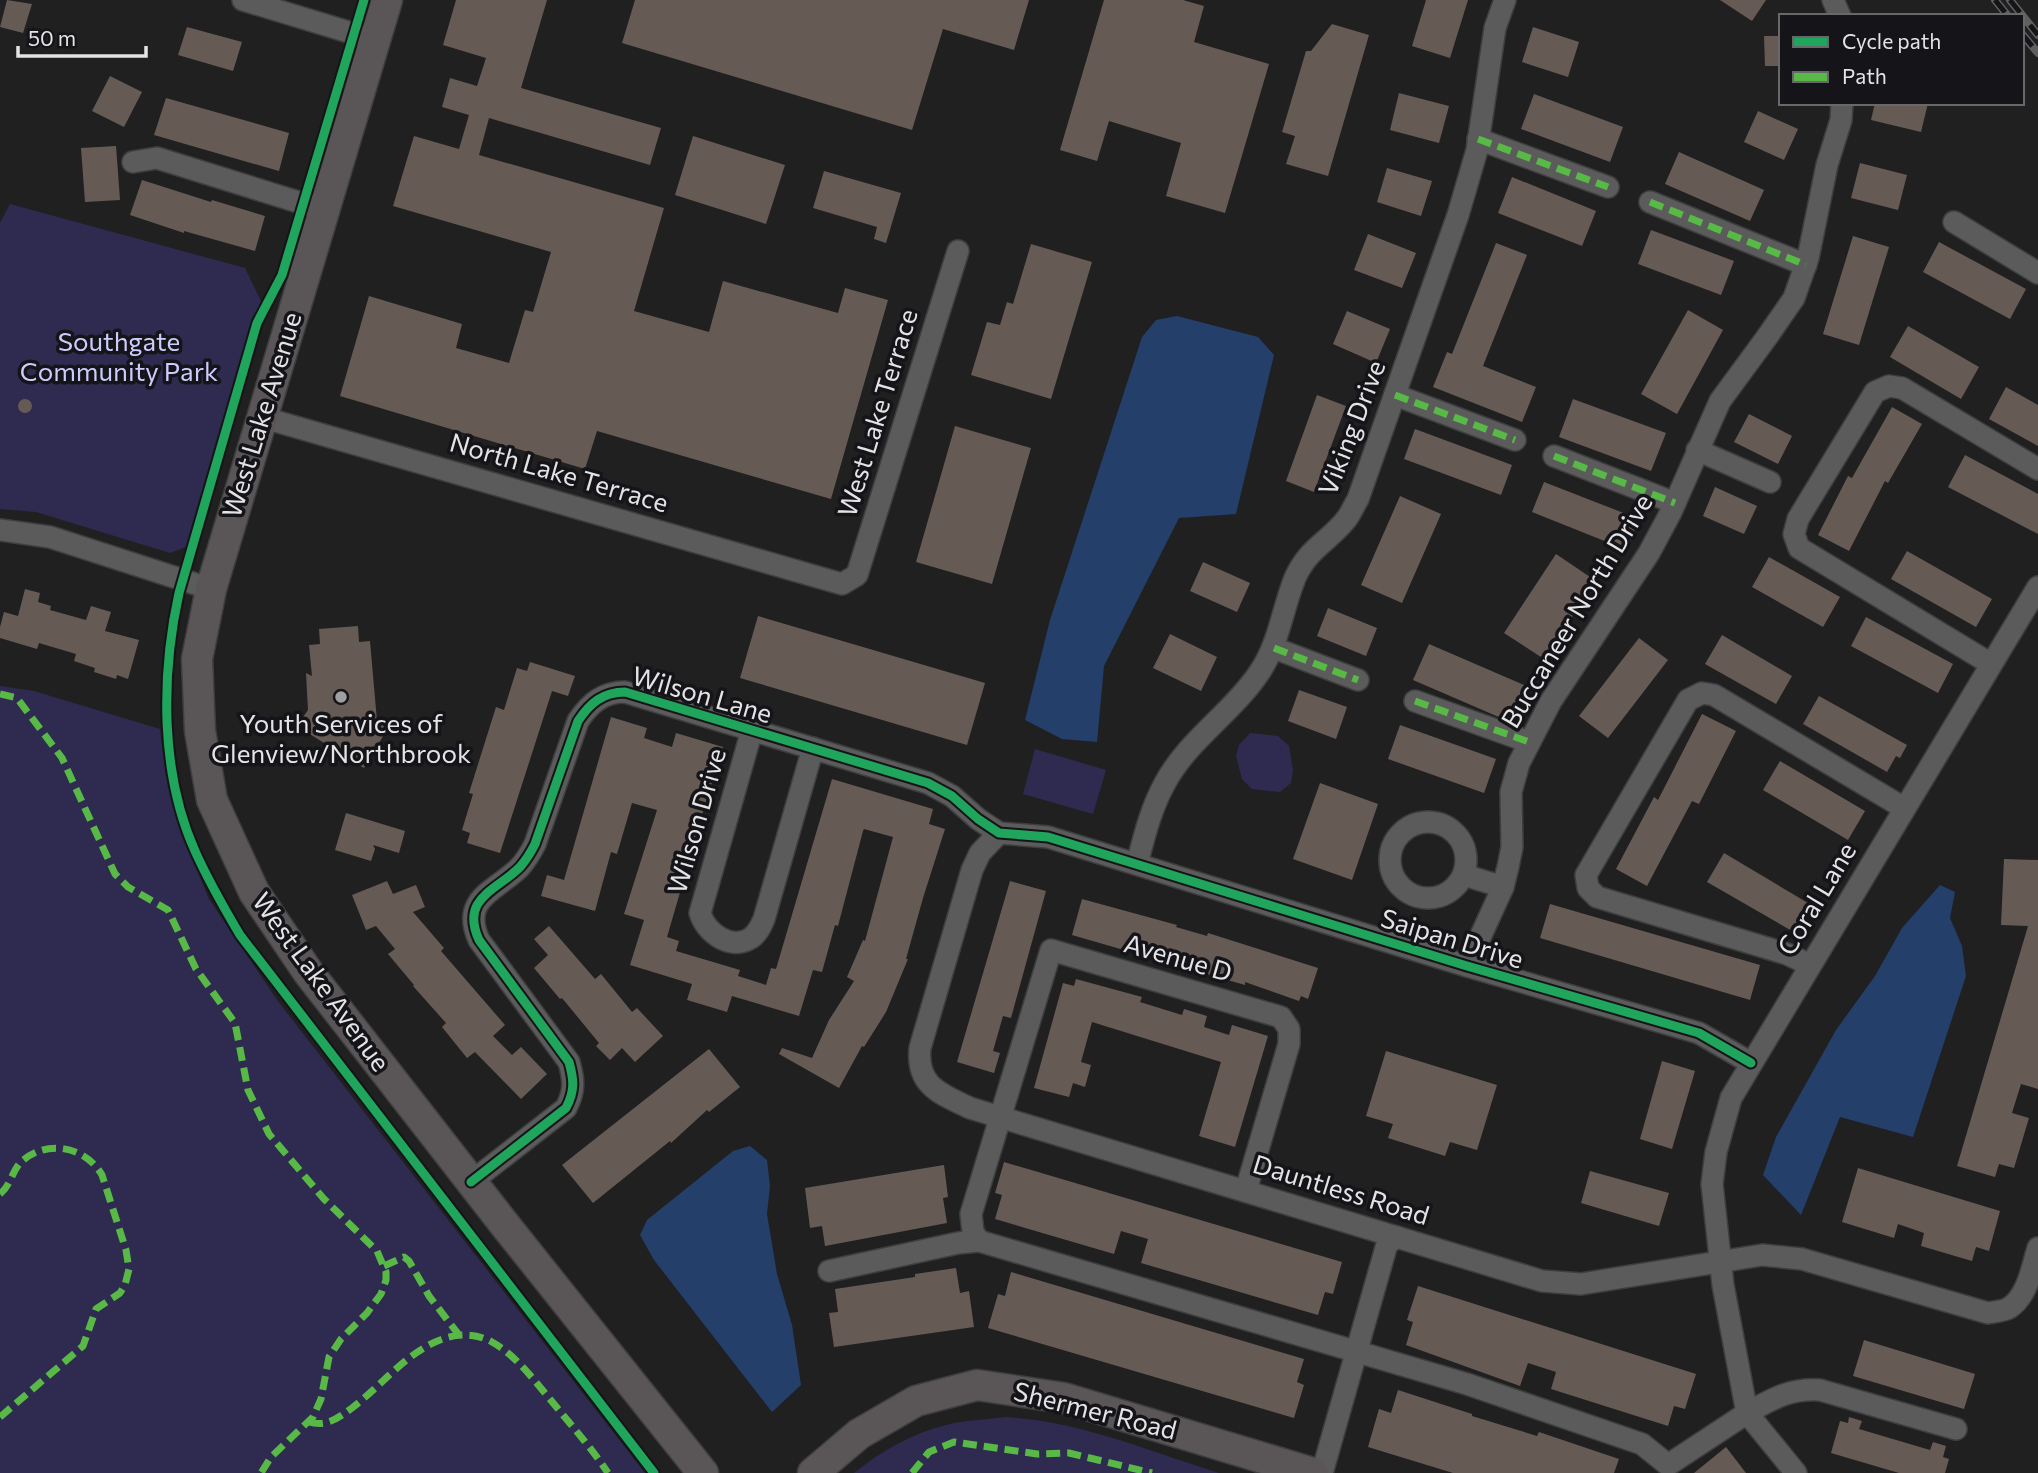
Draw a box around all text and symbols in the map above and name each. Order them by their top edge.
scale bar [18,14,145,58]
legend [1779,14,2024,105]
text: 50 m [28,25,76,50]
text: Cycle path [1842,28,1941,53]
text: Path [1842,63,1887,88]
street label: West Lake Terrace [830,305,923,520]
street label: West Lake Avenue [215,308,307,521]
park label: Southgate Community Park [20,325,218,386]
street label: Viking Drive [1311,356,1391,499]
street label: North Lake Terrace [447,426,672,518]
street label: Buccaneer North Drive [1494,488,1658,733]
street label: Wilson Lane [629,659,776,728]
marker: Youth Services of Glenview/Northbrook [333,689,349,705]
place label: Youth Services of Glenview/Northbrook [211,707,471,768]
street label: Wilson Drive [660,744,731,897]
street label: Coral Lane [1770,836,1861,960]
street label: West Lake Avenue [247,886,397,1076]
street label: Saipan Drive [1378,901,1527,974]
street label: Avenue D [1121,926,1236,987]
street label: Dauntless Road [1250,1147,1433,1230]
street label: Shermer Road [1011,1374,1180,1445]

